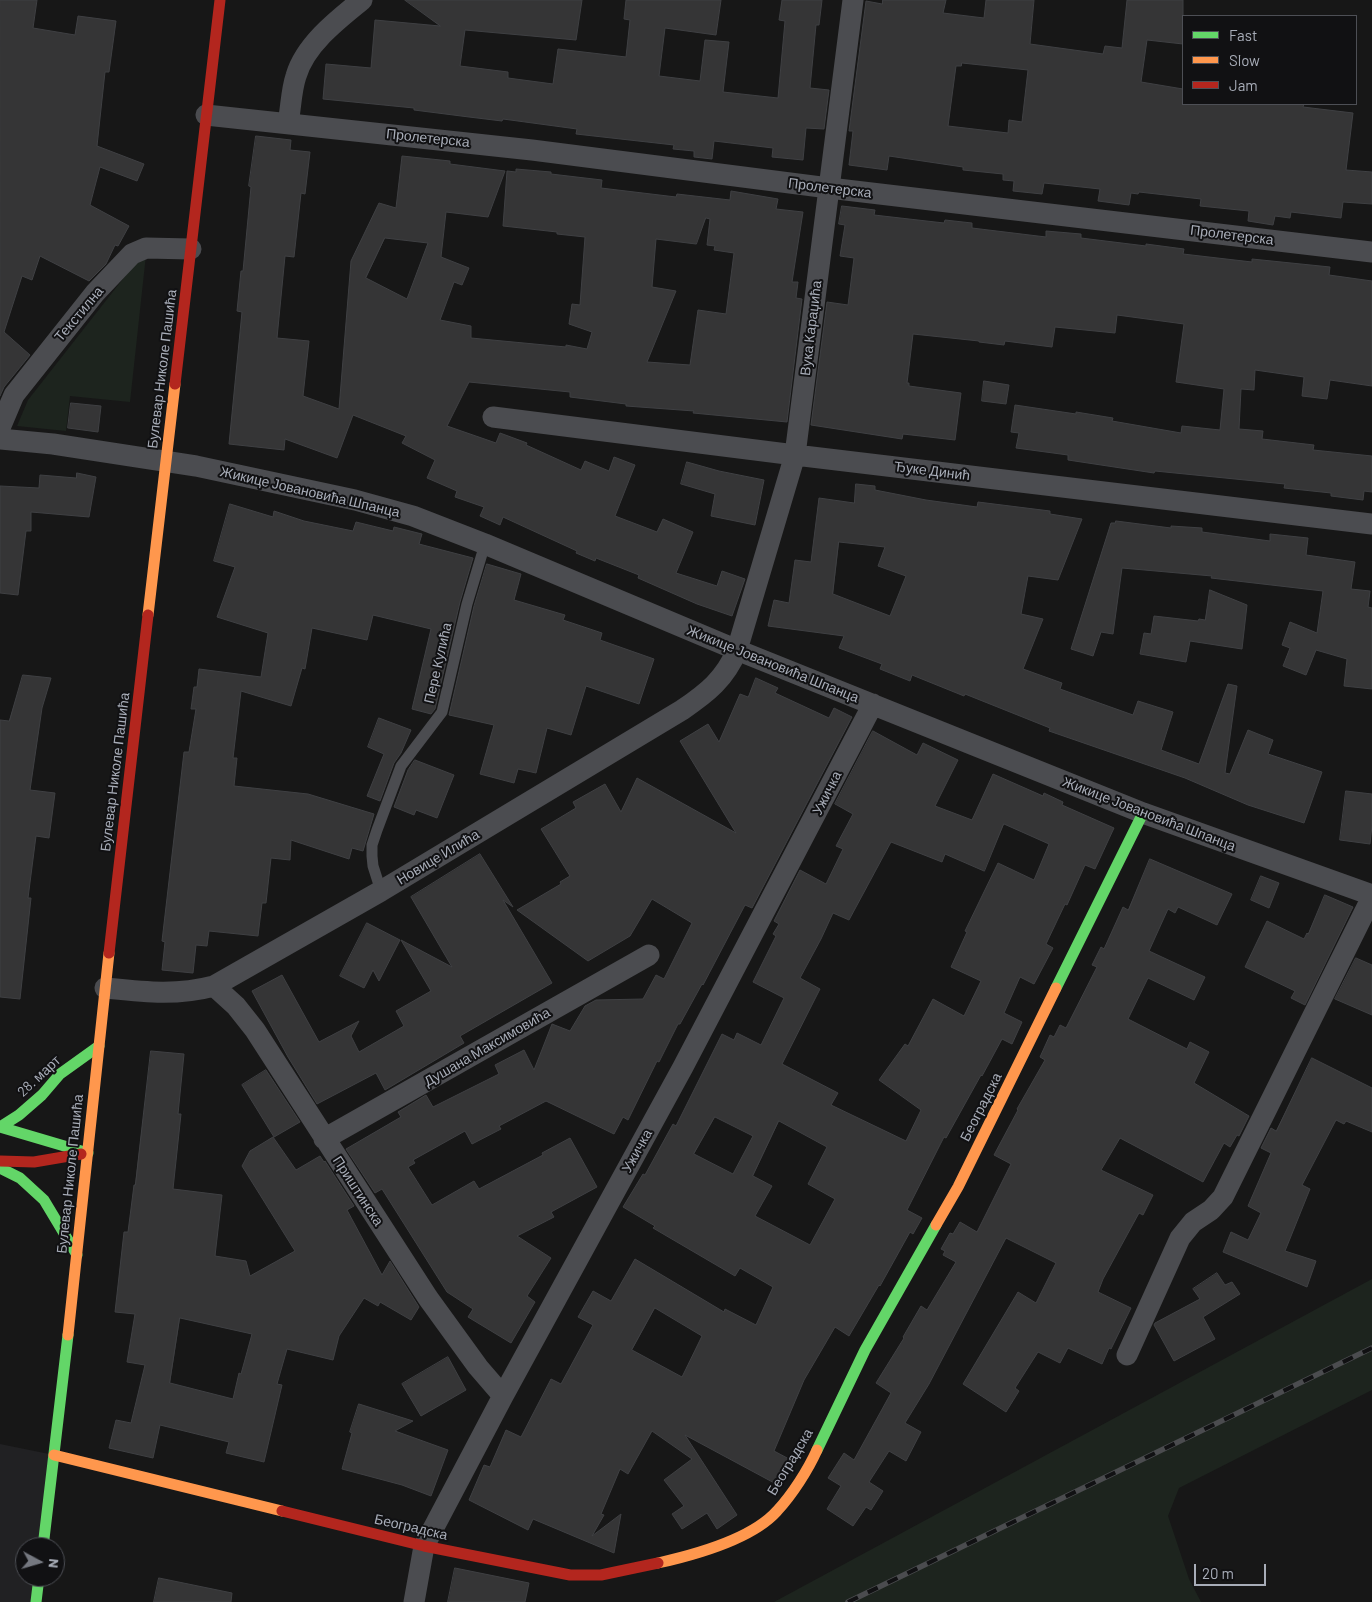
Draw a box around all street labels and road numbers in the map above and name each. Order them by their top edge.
street label: Пролетерска [385,125,471,151]
street label: Пролетерска [787,175,873,201]
street label: Пролетерска [1189,222,1275,248]
street label: Вука Караџића [797,279,825,377]
street label: Текстилна [51,283,107,345]
street label: Булевар Николе Пашића [144,289,180,449]
street label: Ђуке Динић [893,458,971,484]
street label: Жикице Јовановића Шпанца [219,463,401,521]
street label: Пере Кулића [421,621,455,705]
street label: Жикице Јовановића Шпанца [685,622,861,706]
street label: Булевар Николе Пашића [97,692,133,852]
street label: Ужичка [809,768,845,818]
street label: Жикице Јовановића Шпанца [1060,773,1238,855]
street label: Новице Илића [394,826,482,888]
street label: Душана Максимовића [421,1004,553,1090]
street label: 28. март [14,1052,64,1100]
street label: Београдска [957,1070,1005,1144]
street label: Булевар Николе Пашића [53,1094,87,1254]
street label: Ужичка [618,1126,656,1176]
street label: Приштинска [329,1153,387,1229]
street label: Београдска [764,1426,816,1498]
street label: Београдска [373,1510,449,1544]

